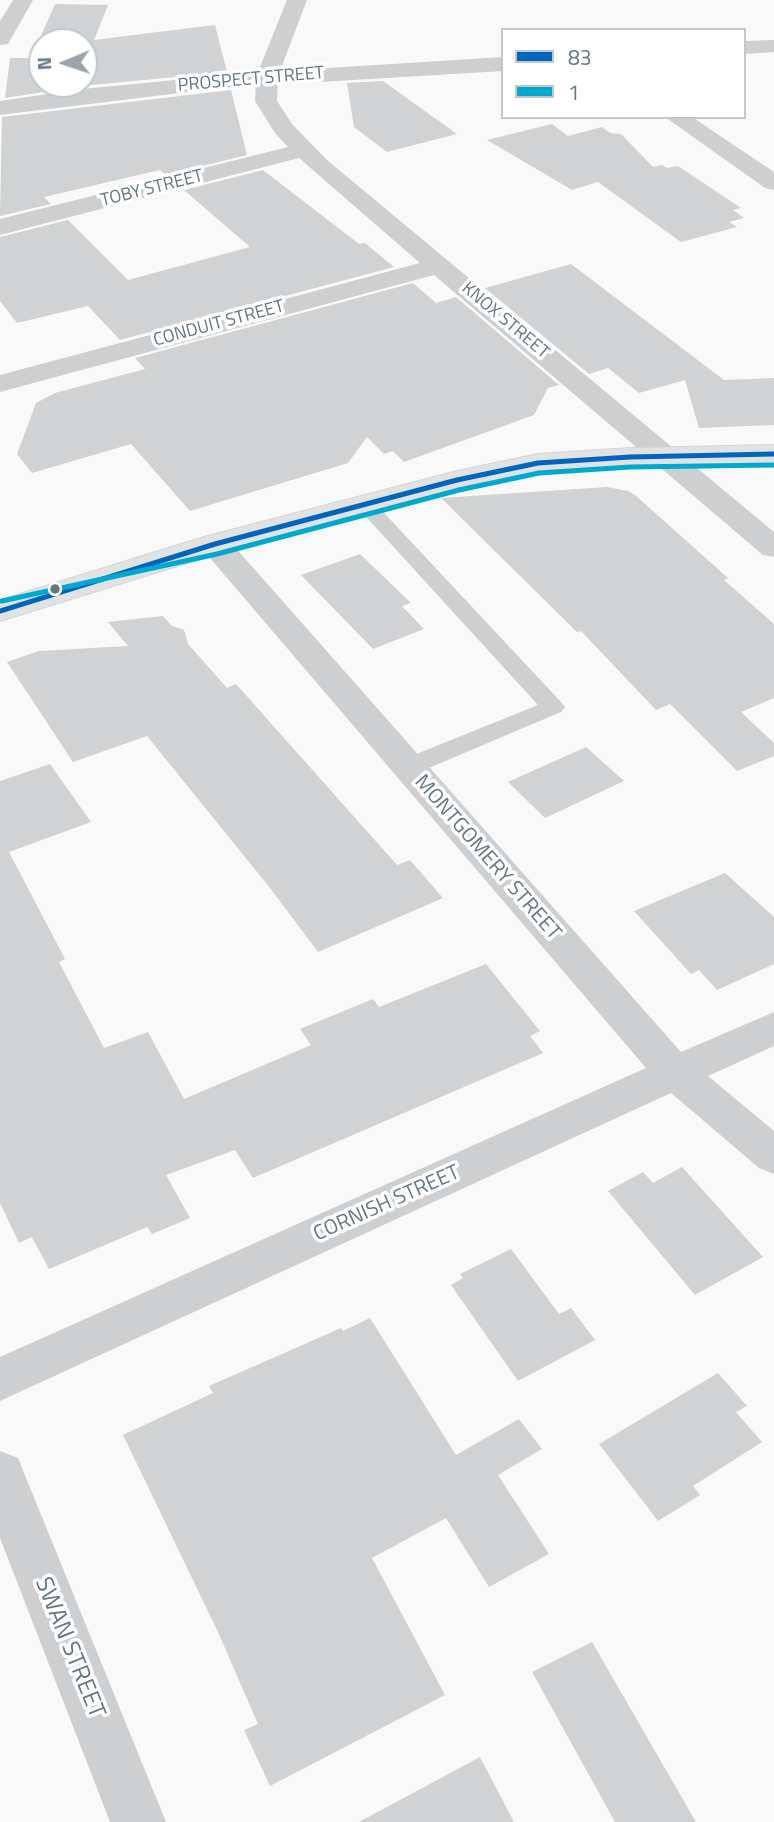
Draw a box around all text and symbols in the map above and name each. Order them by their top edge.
north arrow [28,28,98,98]
legend [501,28,746,119]
text: 83 [568,41,592,73]
text: N [29,57,58,71]
street label: PROSPECT STREET [177,63,325,97]
text: 1 [568,76,580,108]
street label: TOBY STREET [98,166,206,212]
street label: KNOX STREET [457,278,553,364]
street label: CONDUIT STREET [151,296,287,352]
unlabelled marker [48,582,62,596]
street label: MONTGOMERY STREET [408,770,566,946]
street label: CORNISH STREET [310,1161,464,1247]
street label: SWAN STREET [28,1573,110,1723]

